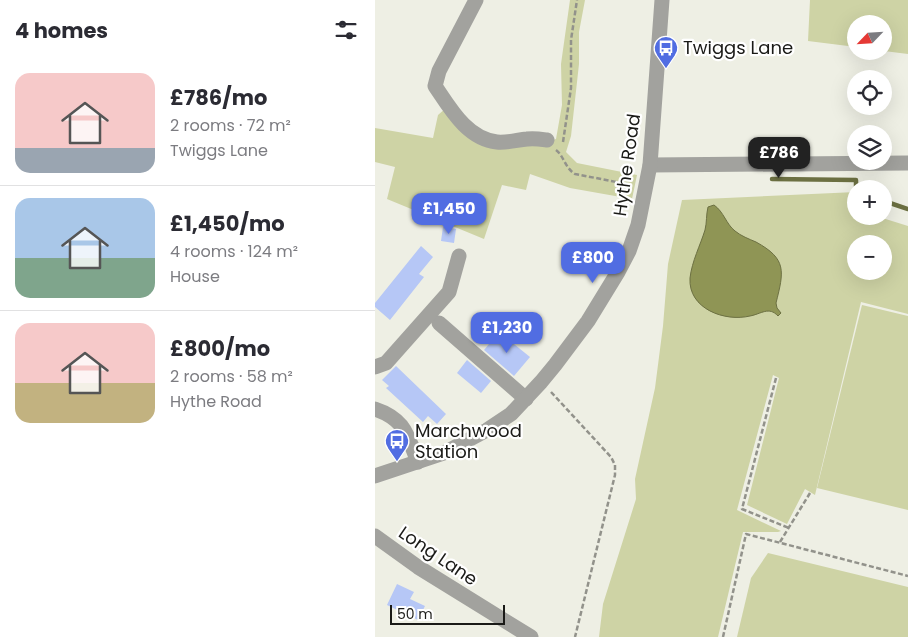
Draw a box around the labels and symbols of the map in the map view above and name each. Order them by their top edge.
north arrow [847,15,893,60]
bus stop icon: Twiggs Lane [653,35,679,69]
place label: Twiggs Lane [683,35,793,60]
street label: Hythe Road [607,112,646,218]
pin: £786 [749,136,809,179]
pin: £1,450 [408,192,490,235]
pin: £800 [563,242,623,284]
pin: £1,230 [466,312,548,354]
place label: Marchwood Station [415,418,522,464]
bus stop icon: Marchwood Station [384,428,410,462]
street label: Long Lane [394,520,483,591]
scale bar [390,602,505,625]

